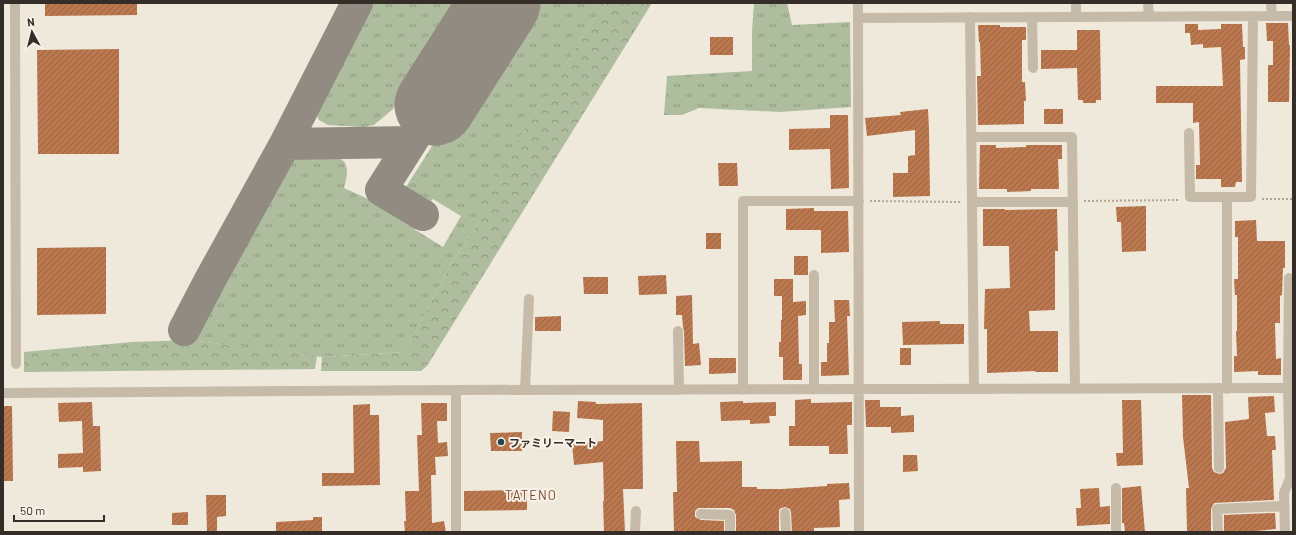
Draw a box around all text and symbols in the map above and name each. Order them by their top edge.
north arrow [12,12,52,52]
text: N [26,15,35,28]
place label: ファミリーマート [509,436,597,449]
marker: ファミリーマート [496,437,506,447]
district label: TATENO [505,487,557,503]
scale bar [14,497,104,523]
text: 50 m [20,503,45,517]

